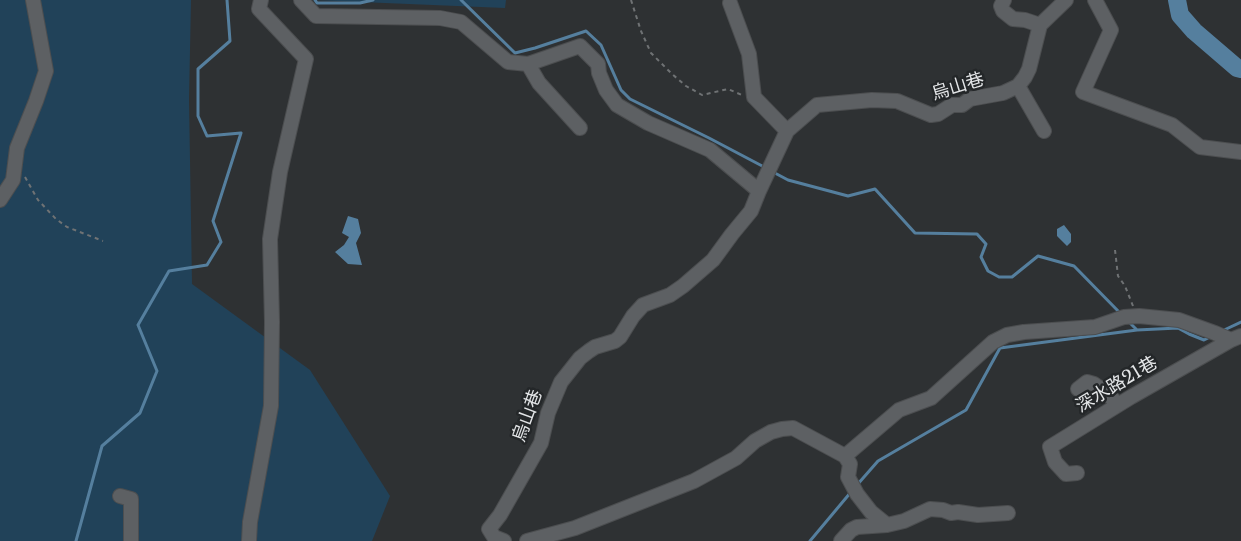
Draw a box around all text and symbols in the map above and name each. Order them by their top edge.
street label: 烏山巷 [929,69,987,105]
street label: 深水路21巷 [1072,352,1162,418]
street label: 烏山巷 [509,387,547,445]

